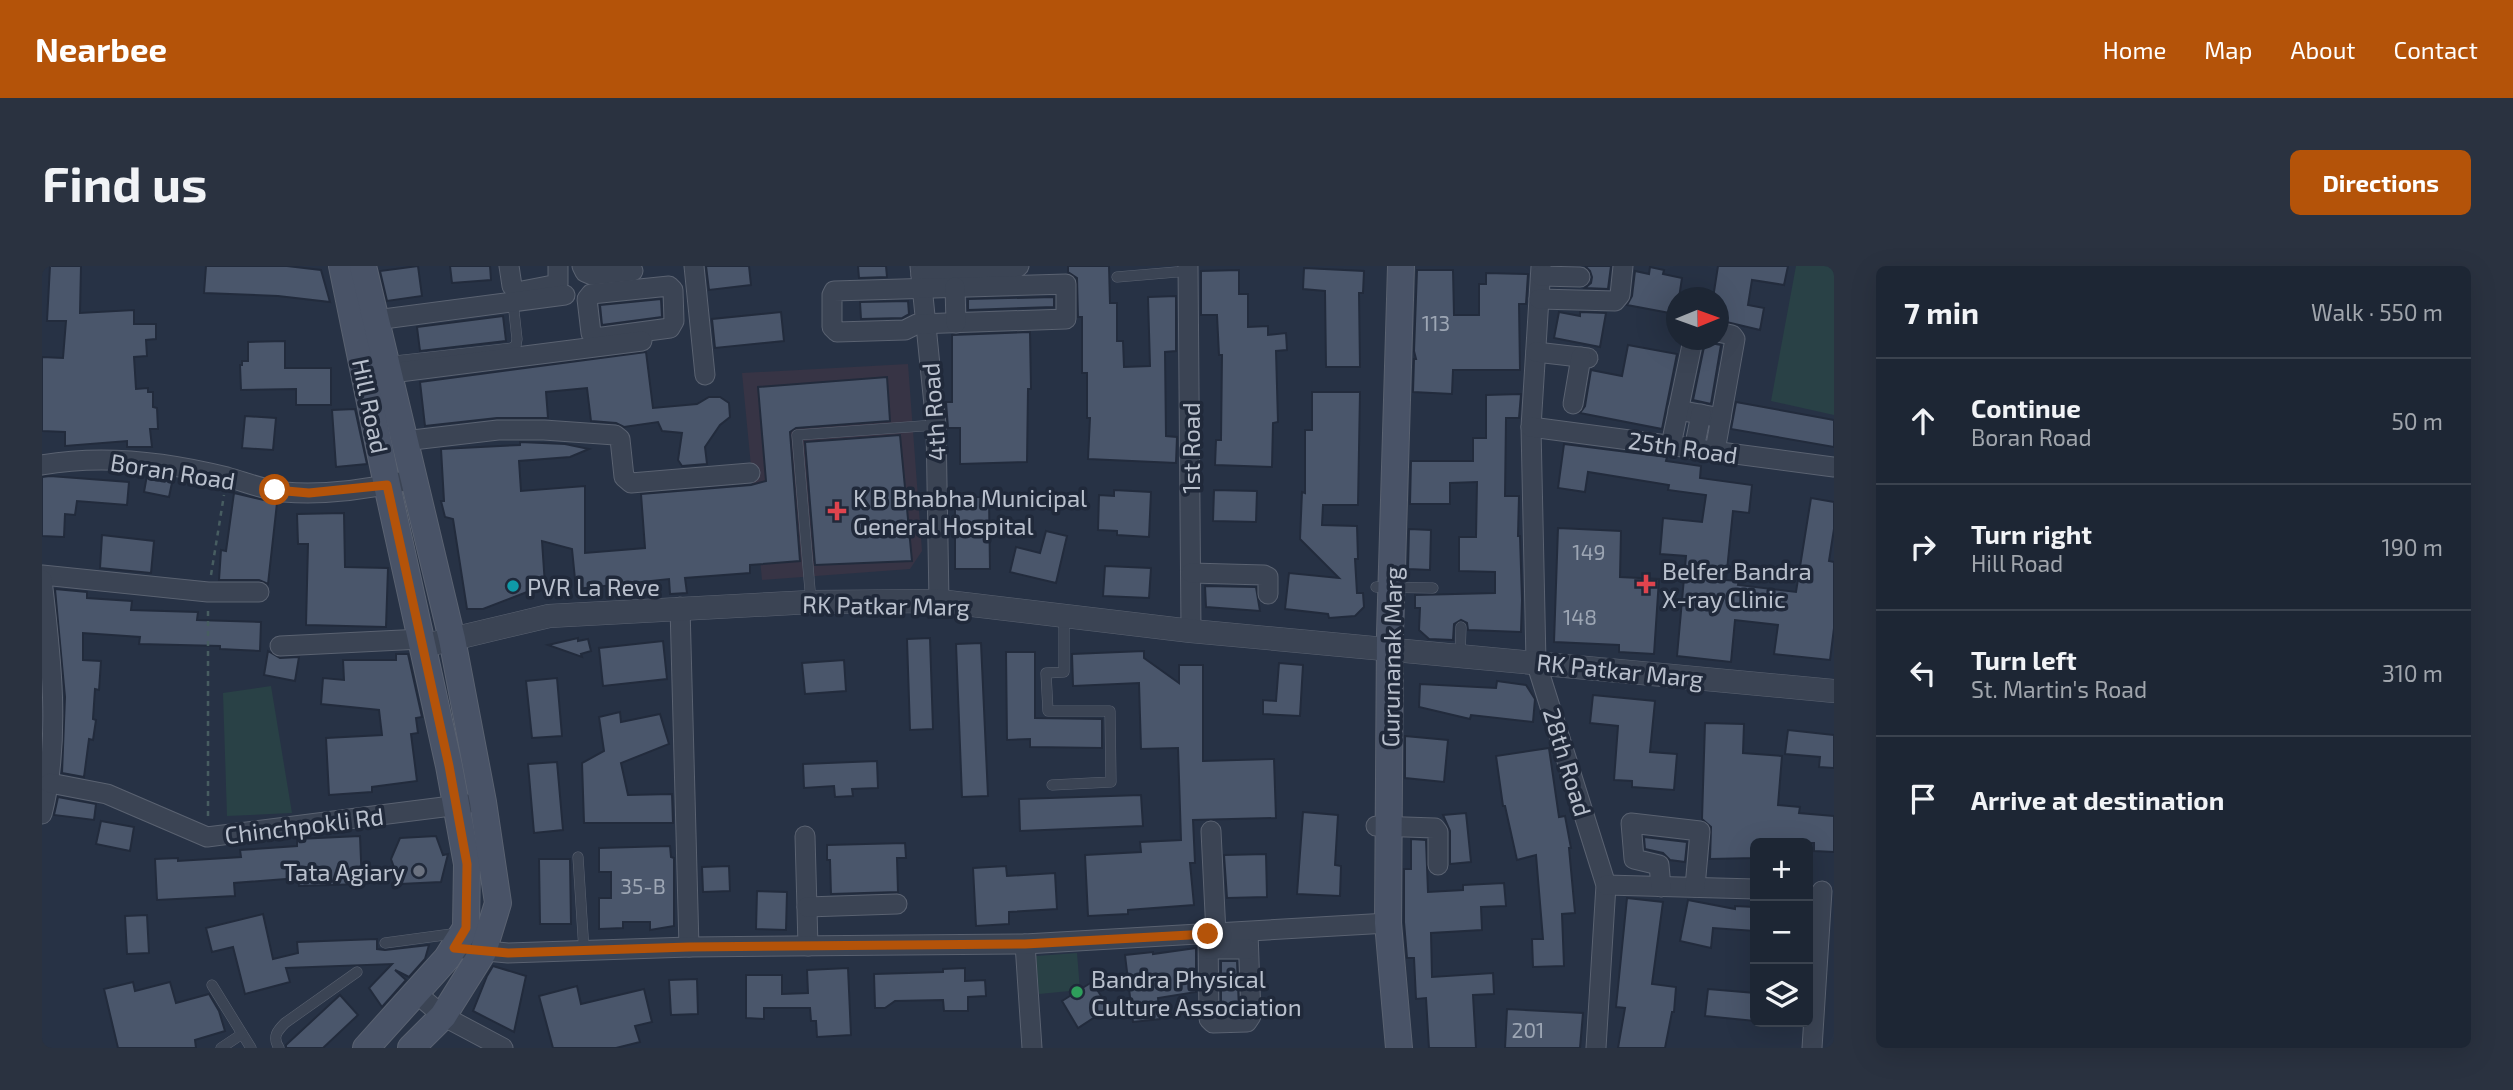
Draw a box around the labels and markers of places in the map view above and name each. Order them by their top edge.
place label: K B Bhabha Municipal General Hospital [853,483,1087,540]
marker: K B Bhabha Municipal General Hospital [827,501,847,521]
place label: Belfer Bandra X-ray Clinic [1662,556,1812,613]
place label: PVR La Reve [527,572,660,601]
marker: Belfer Bandra X-ray Clinic [1636,574,1656,594]
marker: PVR La Reve [505,578,521,594]
place label: Tata Agiary [283,857,405,886]
marker: Tata Agiary [411,863,427,879]
place label: Bandra Physical Culture Association [1091,964,1302,1021]
marker: Bandra Physical Culture Association [1069,984,1085,1000]

